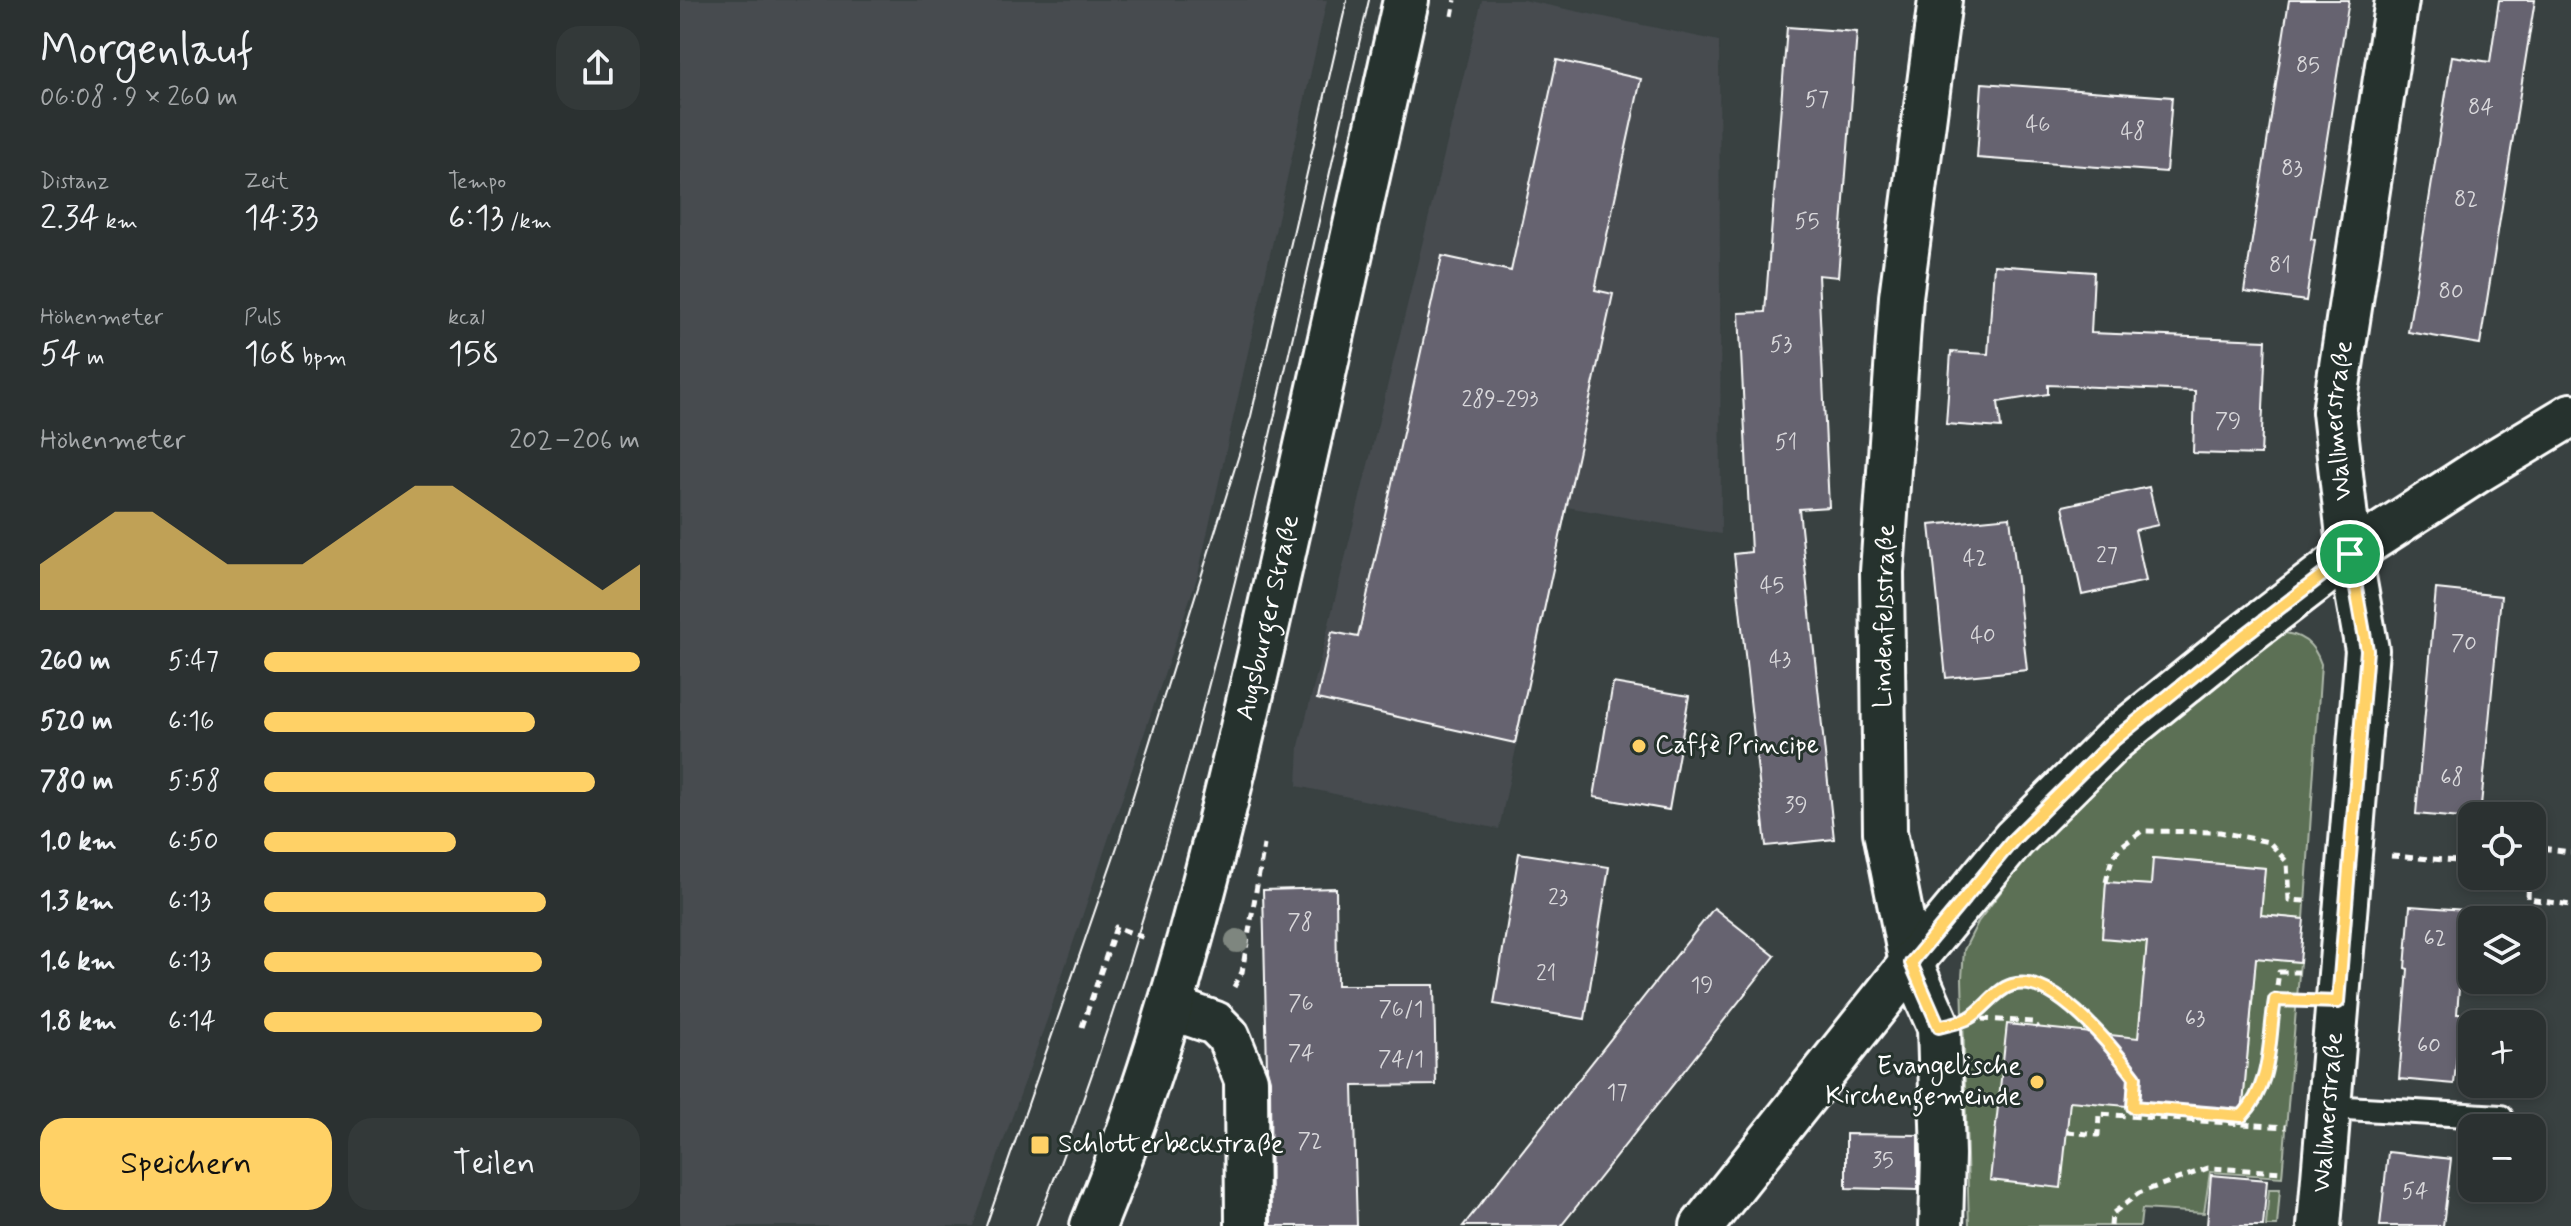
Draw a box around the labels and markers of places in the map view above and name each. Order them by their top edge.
pin [2316,520,2384,588]
place label: Caffè Principe [1655,729,1819,763]
marker: Caffè Principe [1630,737,1648,755]
place label: Evangelische Kirchengemeinde [1826,1050,2021,1117]
marker: Evangelische Kirchengemeinde [2028,1073,2046,1091]
place label: Schlotterbeckstraße [1058,1128,1284,1162]
marker: Schlotterbeckstraße [1029,1134,1051,1156]

